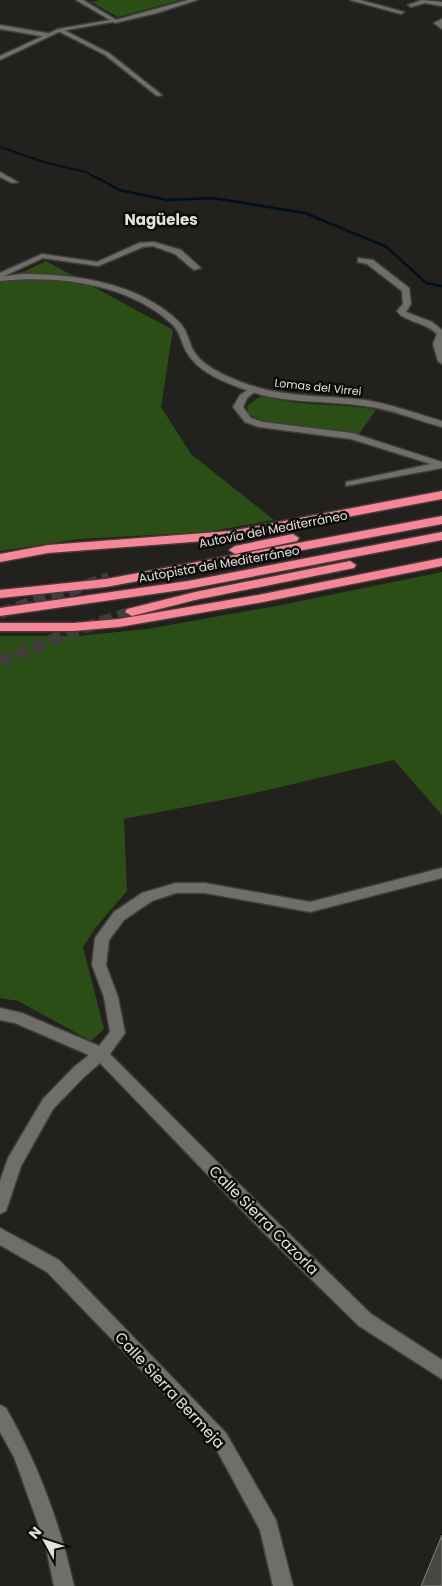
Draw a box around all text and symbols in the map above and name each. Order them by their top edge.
district label: Nagüeles [124,209,198,230]
street label: Lomas del Virrei [274,374,362,400]
street label: Autovía del Mediterráneo [197,506,349,552]
street label: Autopista del Mediterráneo [137,541,301,587]
street label: Calle Sierra Cazorla [205,1161,323,1279]
street label: Calle Sierra Bermeja [110,1327,230,1453]
north arrow [20,1516,70,1566]
text: N [24,1522,46,1543]

